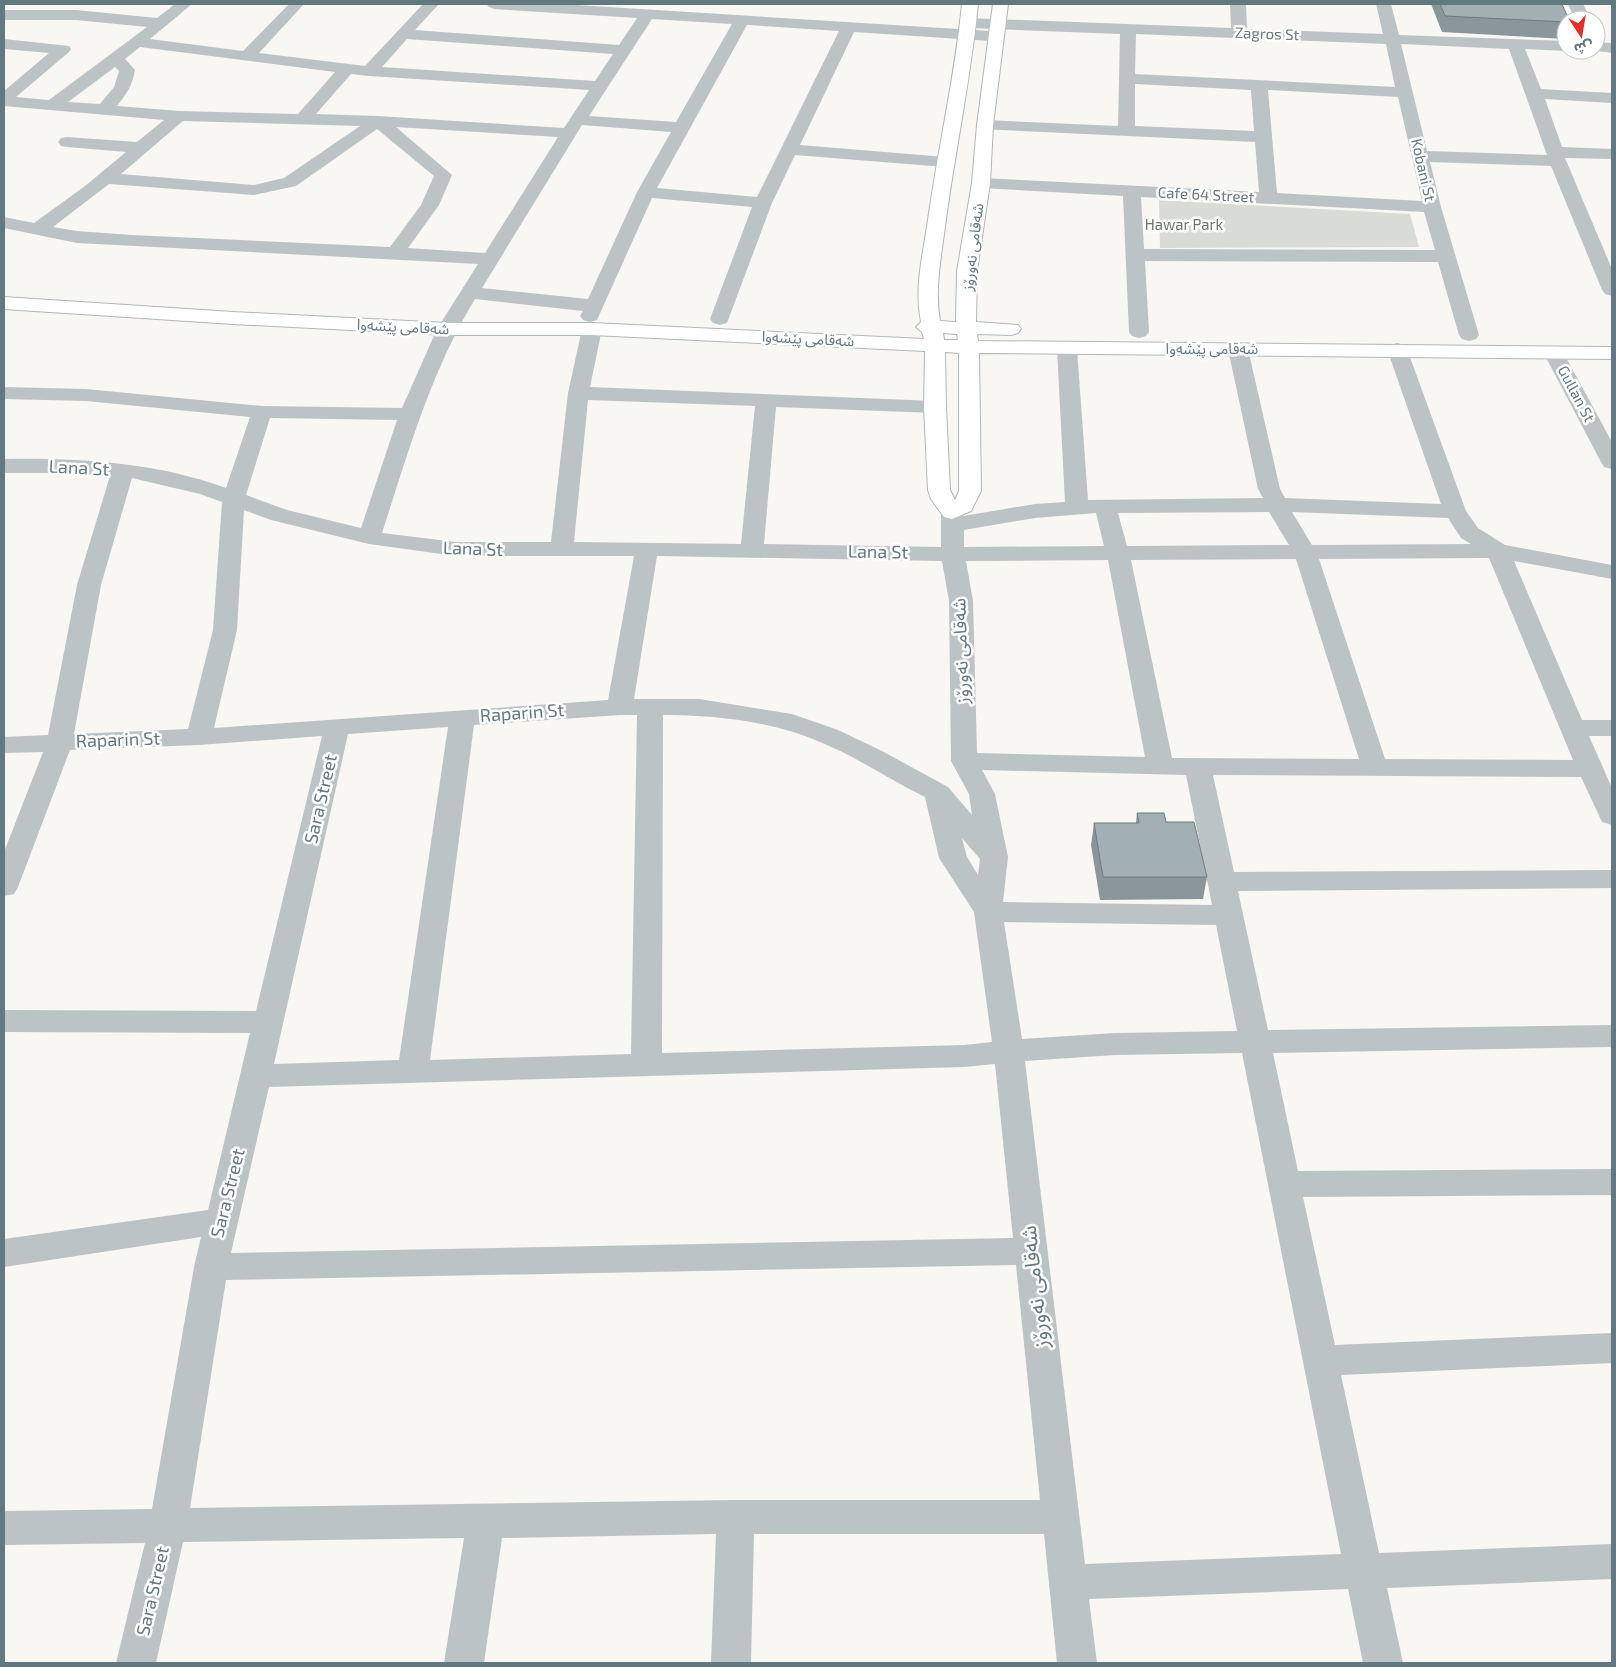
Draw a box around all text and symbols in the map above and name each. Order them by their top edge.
north arrow [1556,10,1606,60]
street label: Zagros St [1235,23,1300,43]
text: ش [1573,38,1595,59]
street label: Kobani St [1408,137,1440,203]
street label: Cafe 64 Street [1157,182,1255,206]
street label: شەقامی نەورۆز [958,202,987,293]
park label: Hawar Park [1145,215,1224,233]
street label: شەقامی پێشەوا [356,315,450,340]
street label: شەقامی پێشەوا [761,327,855,352]
street label: شەقامی پێشەوا [1166,339,1259,359]
street label: Gullan St [1555,362,1599,425]
street label: Lana St [48,454,110,480]
street label: Lana St [442,536,504,560]
street label: Lana St [848,539,909,563]
street label: شەقامی نەورۆز [947,598,974,705]
street label: Raparin St [479,698,565,726]
street label: Raparin St [75,727,161,751]
street label: Sara Street [299,752,341,846]
street label: Sara Street [205,1146,249,1240]
street label: شەقامی نەورۆز [1015,1224,1053,1351]
street label: Sara Street [131,1544,173,1638]

